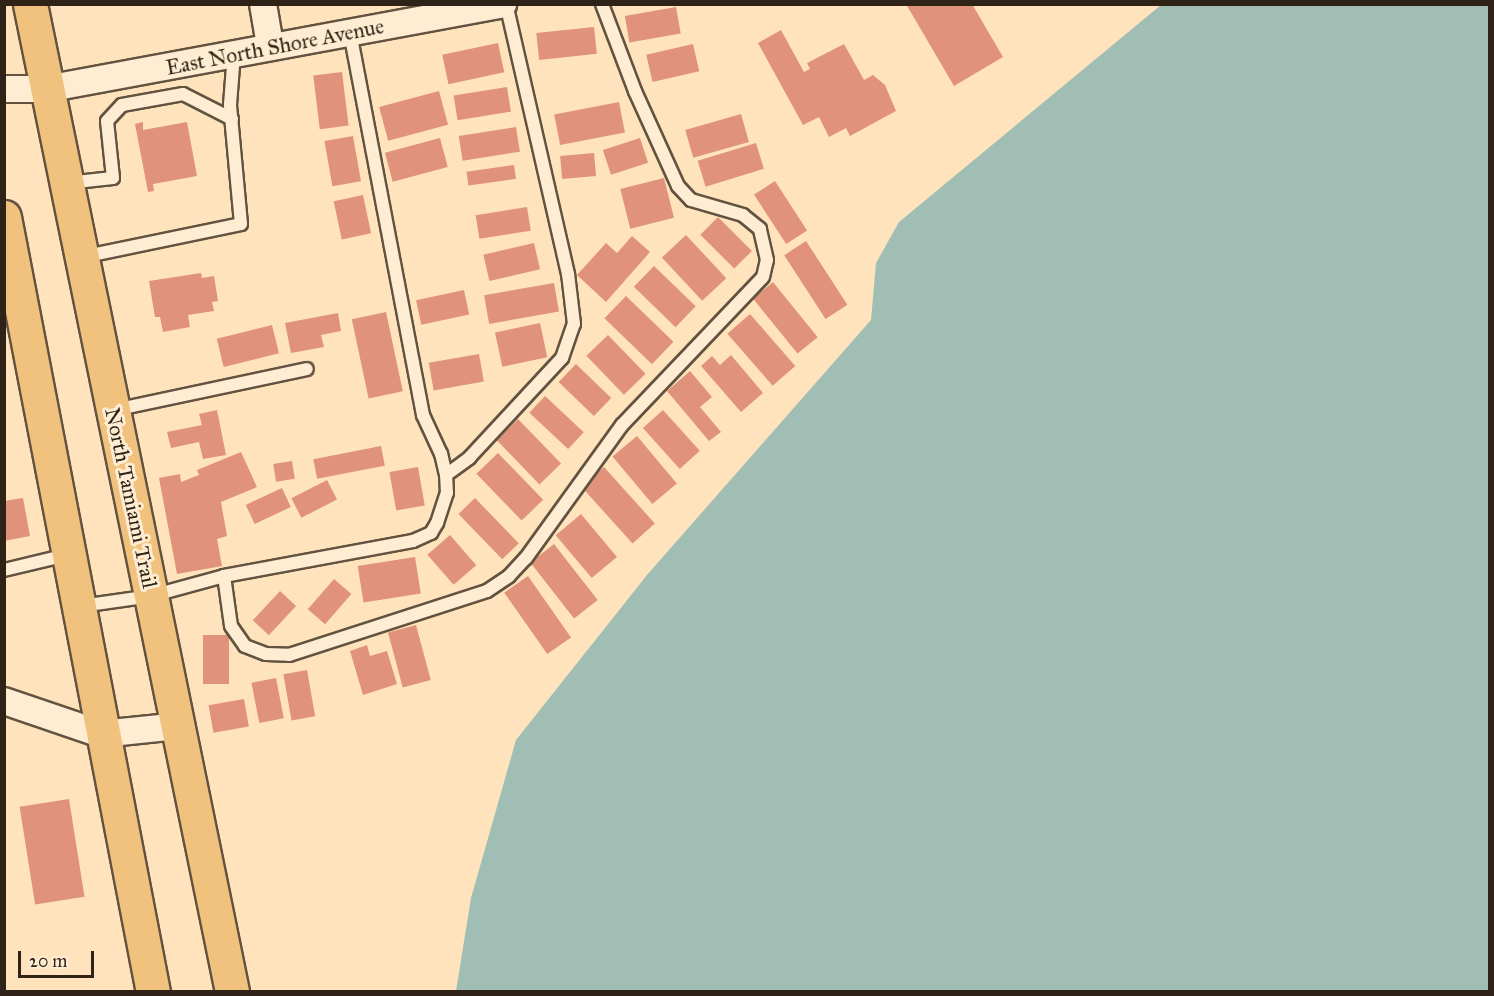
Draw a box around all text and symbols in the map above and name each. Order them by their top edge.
street label: East North Shore Avenue [164,13,386,81]
street label: North Tamiami Trail [100,405,162,591]
scale bar [21,939,98,977]
text: 20 m [29,950,67,972]

